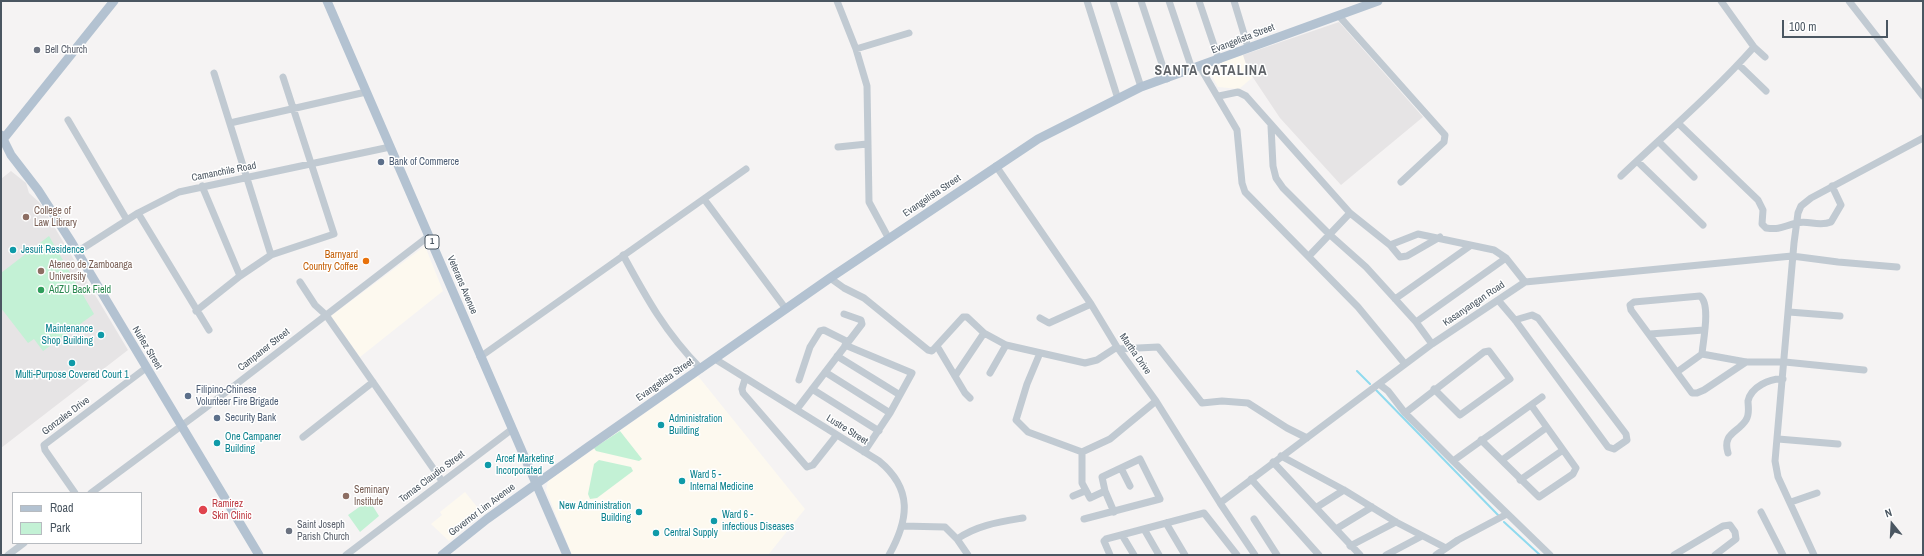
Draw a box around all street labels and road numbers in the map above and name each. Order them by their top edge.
street label: Evangelista Street [1210,21,1276,57]
street label: Camanchile Road [191,160,257,184]
street label: Evangelista Street [901,172,963,220]
road number: 1 [425,235,439,249]
street label: Veterans Avenue [444,254,480,316]
street label: Kasanyangan Road [1441,279,1507,329]
street label: Nuñez Street [130,324,164,372]
street label: Campaner Street [236,326,292,374]
street label: Martha Drive [1116,331,1154,377]
street label: Evangelista Street [634,356,696,404]
street label: Gonzales Drive [40,394,92,438]
street label: Lustre Street [824,412,870,448]
street label: Tomas Claudio Street [397,448,467,506]
street label: Governor Lim Avenue [446,481,518,539]

